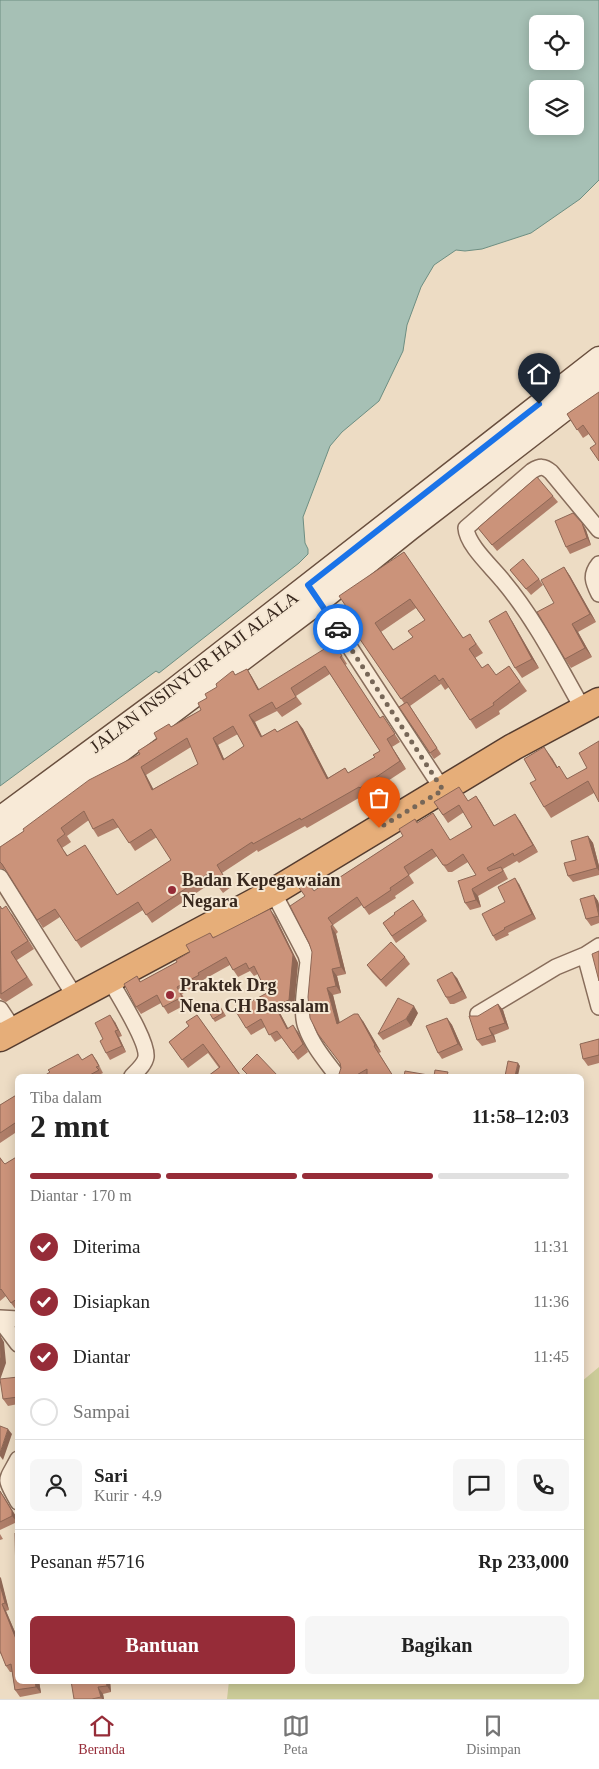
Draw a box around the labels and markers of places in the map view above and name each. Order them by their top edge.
pin [518,353,560,404]
pin [358,777,400,828]
place label: Badan Kepegawaian Negara [182,870,341,911]
marker: Badan Kepegawaian Negara [166,884,178,896]
place label: Praktek Drg Nena CH Bassalam [180,975,329,1016]
marker: Praktek Drg Nena CH Bassalam [164,989,176,1001]

